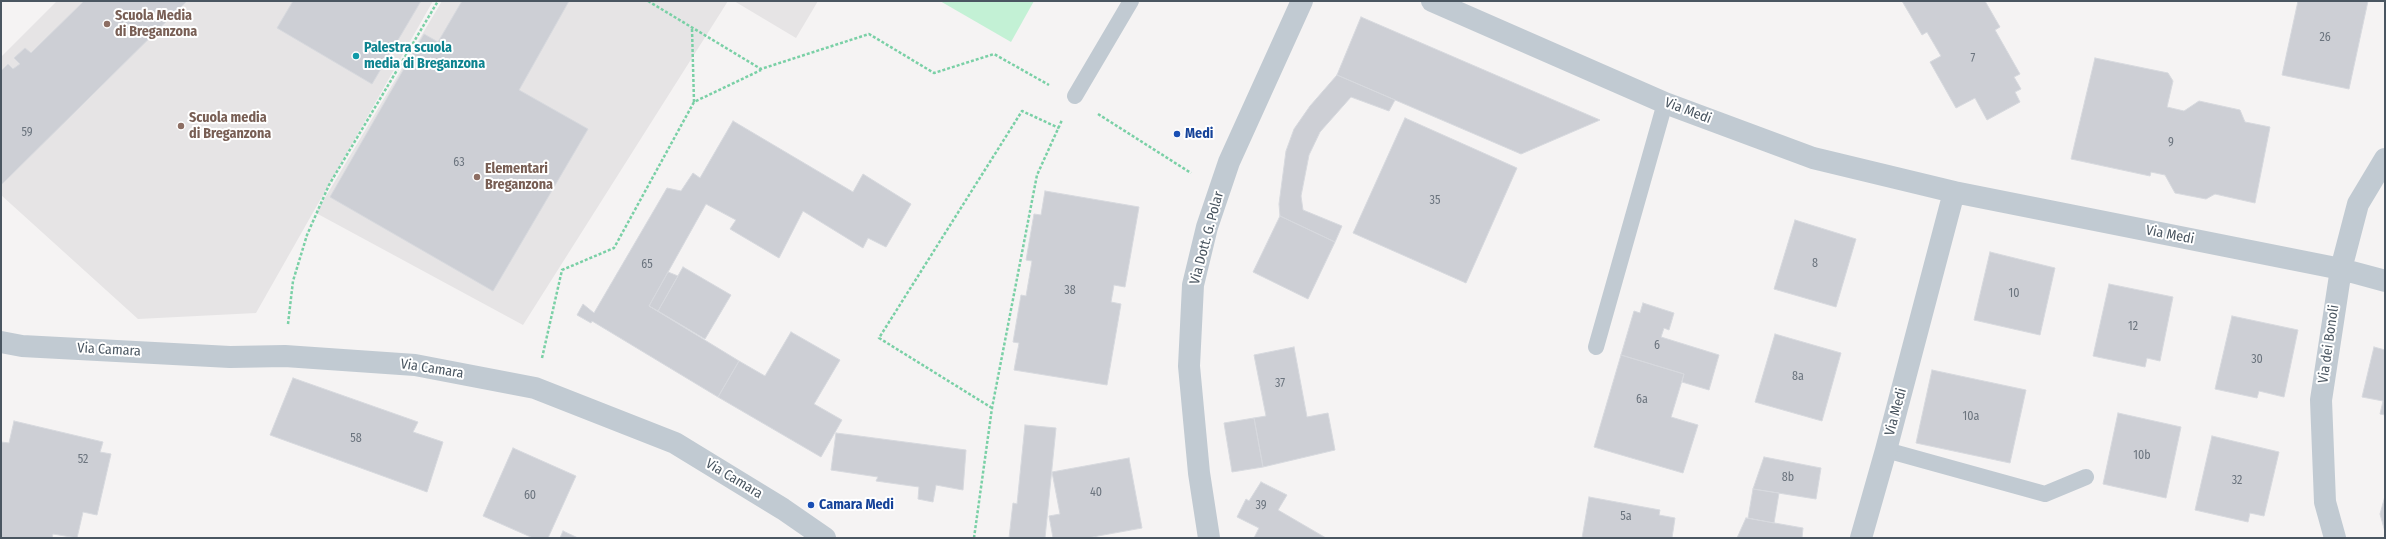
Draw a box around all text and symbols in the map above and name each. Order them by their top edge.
place label: Scuola Media di Breganzona [115,8,197,40]
marker: Scuola Media di Breganzona [102,19,112,29]
house number: 26 [2319,31,2331,45]
place label: Palestra scuola media di Breganzona [364,40,485,72]
marker: Palestra scuola media di Breganzona [351,51,361,61]
house number: 7 [1971,52,1975,66]
street label: Via Medi [1662,94,1714,128]
place label: Scuola media di Breganzona [189,110,271,142]
marker: Scuola media di Breganzona [176,121,186,131]
house number: 59 [21,126,33,140]
place label: Medi [1185,126,1213,142]
marker: Medi [1172,129,1182,139]
house number: 9 [2168,136,2174,150]
house number: 63 [453,156,465,170]
place label: Elementari Breganzona [485,161,553,194]
marker: Elementari Breganzona [472,172,482,182]
street label: Via Dott. G. Polar [1187,190,1227,286]
house number: 35 [1430,194,1440,208]
street label: Via Medi [2144,222,2196,248]
house number: 8 [1812,257,1818,271]
house number: 65 [641,258,653,272]
house number: 38 [1064,284,1076,298]
house number: 10 [2009,287,2019,301]
street label: Via dei Bonoli [2315,304,2343,384]
house number: 12 [2128,320,2138,334]
house number: 6 [1654,339,1660,353]
street label: Via Camara [77,340,141,360]
house number: 30 [2251,353,2263,367]
street label: Via Camara [399,356,465,382]
house number: 8a [1792,370,1804,384]
house number: 37 [1275,377,1285,391]
street label: Via Medi [1882,386,1910,438]
house number: 6a [1636,393,1648,407]
house number: 10a [1963,410,1979,424]
house number: 58 [350,432,362,446]
house number: 10b [2133,449,2151,463]
house number: 52 [78,453,88,467]
street label: Via Camara [702,455,766,503]
house number: 8b [1782,471,1794,485]
house number: 32 [2232,474,2242,488]
house number: 40 [1090,486,1102,500]
house number: 60 [524,489,536,503]
place label: Camara Medi [819,497,894,513]
house number: 39 [1255,499,1267,513]
marker: Camara Medi [806,500,816,510]
house number: 5a [1620,510,1632,524]

